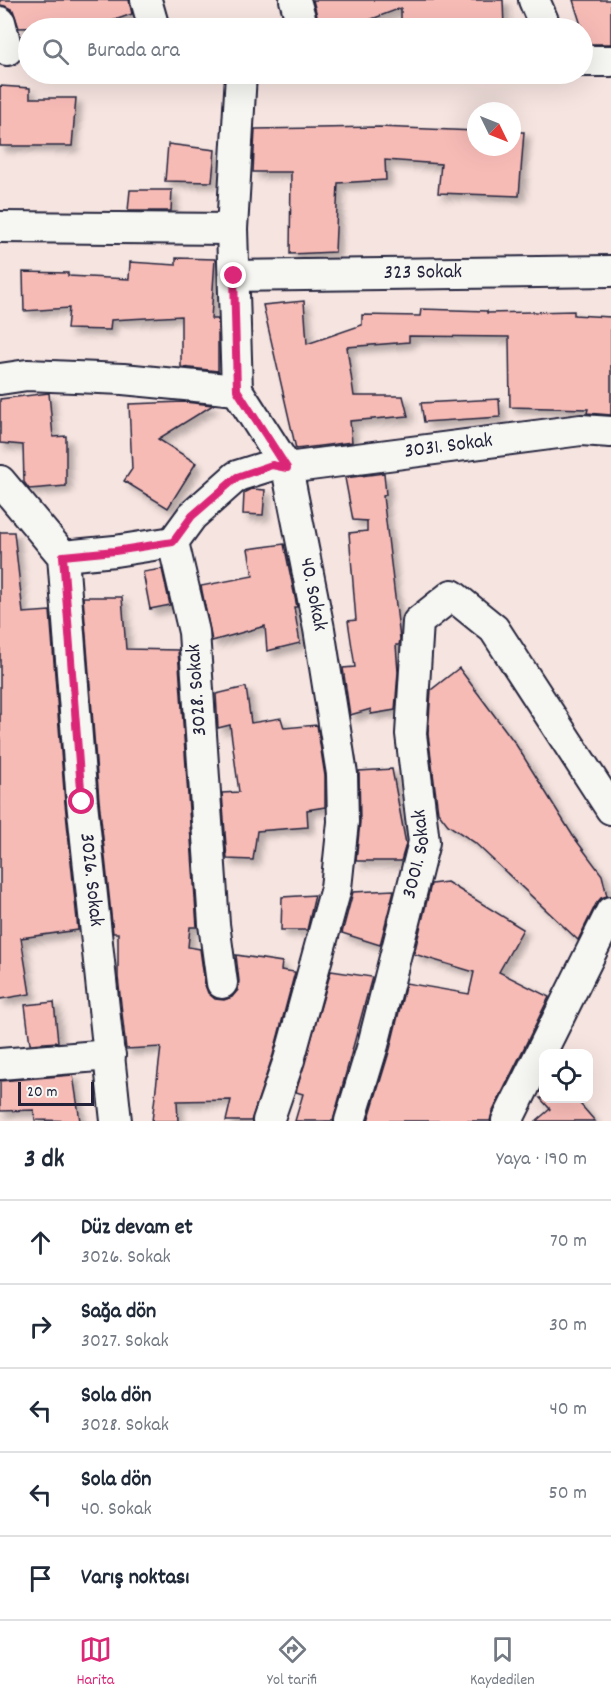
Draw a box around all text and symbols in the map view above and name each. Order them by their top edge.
search box [18,18,593,84]
icon: search [39,35,72,68]
text: Burada ara [87,36,180,67]
north arrow [467,102,521,156]
street label: 323 Sokak [384,258,462,289]
route end [220,262,246,288]
street label: 3031. Sokak [403,427,495,468]
street label: 40. Sokak [290,555,334,634]
street label: 3028. Sokak [180,643,216,737]
route start [68,788,94,814]
street label: 3001. Sokak [395,808,439,902]
street label: 3026. Sokak [70,831,110,928]
map controls [539,1049,593,1103]
button: locate [539,1049,593,1103]
scale bar [18,1079,94,1106]
text: 20 m [27,1081,57,1104]
text: 3 dk [24,1142,64,1179]
text: Yaya · 190 m [496,1146,587,1174]
text: Düz devam et [81,1213,193,1244]
icon: ahead [24,1226,57,1259]
text: 70 m [550,1228,587,1256]
text: 3026. Sokak [81,1244,171,1272]
text: Sağa dön [81,1297,156,1328]
icon: right [24,1310,57,1343]
text: 30 m [549,1312,587,1340]
text: 3027. Sokak [81,1328,169,1356]
text: Sola dön [81,1381,151,1412]
icon: left [24,1394,57,1427]
text: 40 m [549,1396,587,1424]
text: 3028. Sokak [81,1412,169,1440]
text: Sola dön [81,1465,151,1496]
icon: left [24,1478,57,1511]
text: 50 m [549,1480,587,1508]
text: 40. Sokak [81,1496,152,1524]
icon: arrive [24,1562,57,1595]
text: Varış noktası [81,1563,189,1594]
tab: Harita [76,1633,114,1692]
tab: Yol tarifi [267,1633,317,1692]
tab: Kaydedilen [470,1633,535,1692]

